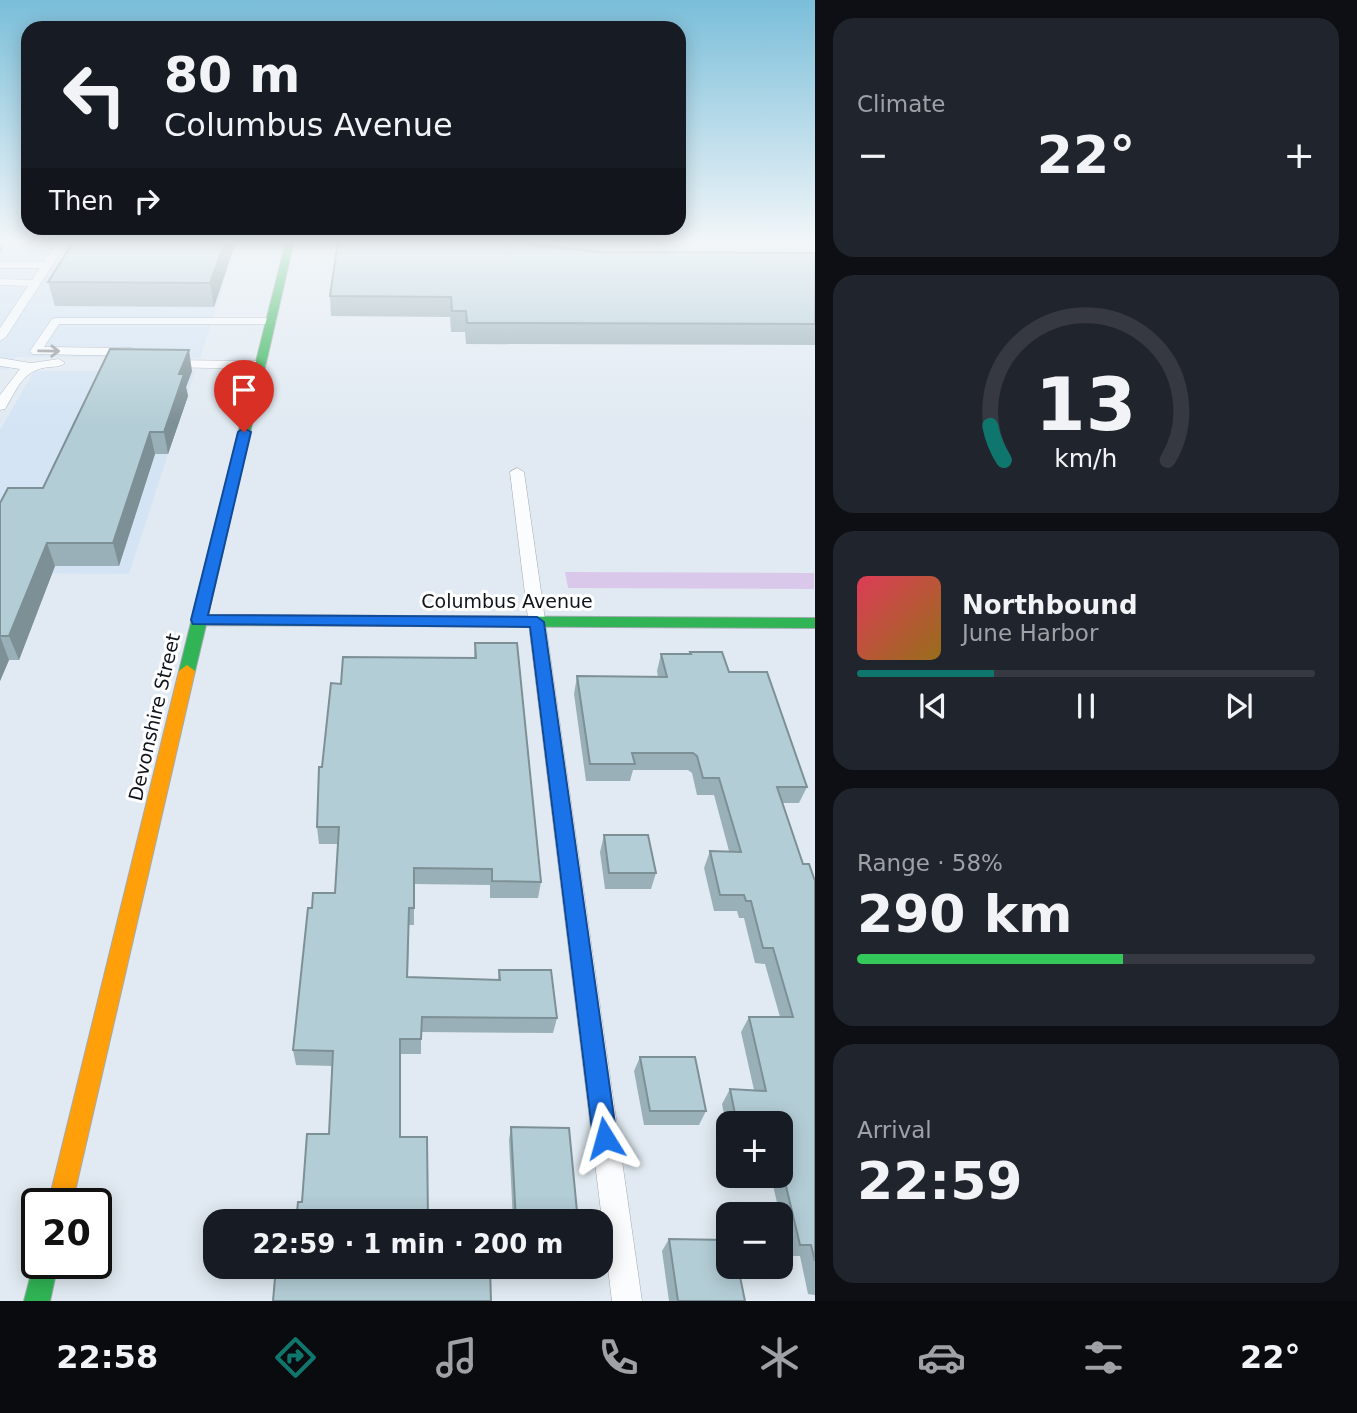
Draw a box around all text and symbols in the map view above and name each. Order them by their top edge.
text: 80 m [164,47,300,104]
icon: left [49,49,140,140]
text: Climate [857,91,946,117]
text: Columbus Avenue [164,106,453,144]
text: 22° [1037,125,1135,185]
text: − [857,133,889,177]
text: + [1283,133,1315,177]
icon: right [128,182,166,220]
text: Then [49,186,114,216]
one-way arrow [38,345,61,358]
pin [214,360,274,432]
text: 13 [1035,362,1137,447]
icon: arrive [225,371,263,409]
text: km/h [1054,444,1118,473]
street label: Columbus Avenue [421,590,593,612]
text: Northbound [962,590,1138,620]
text: June Harbor [962,620,1098,646]
street label: Devonshire Street [124,631,184,803]
icon: previous [914,687,952,725]
icon: pause [1067,687,1105,725]
icon: next [1220,687,1258,725]
text: Range · 58% [857,850,1003,876]
text: 290 km [857,884,1072,944]
position arrow [568,1101,642,1175]
map controls [716,1111,793,1279]
button: + [716,1111,793,1188]
text: Arrival [857,1117,932,1143]
text: 22:59 [857,1151,1023,1211]
speed limit sign: 20 [21,1188,112,1279]
button: − [716,1202,793,1279]
text: 22:59 · 1 min · 200 m [253,1229,563,1259]
icon: directions [271,1333,320,1382]
icon: music [432,1333,481,1382]
icon: phone [594,1333,643,1382]
icon: climate [755,1333,804,1382]
icon: car [917,1333,966,1382]
icon: filters [1079,1333,1128,1382]
text: 22:58 [56,1338,158,1376]
text: 22° [1240,1338,1301,1376]

